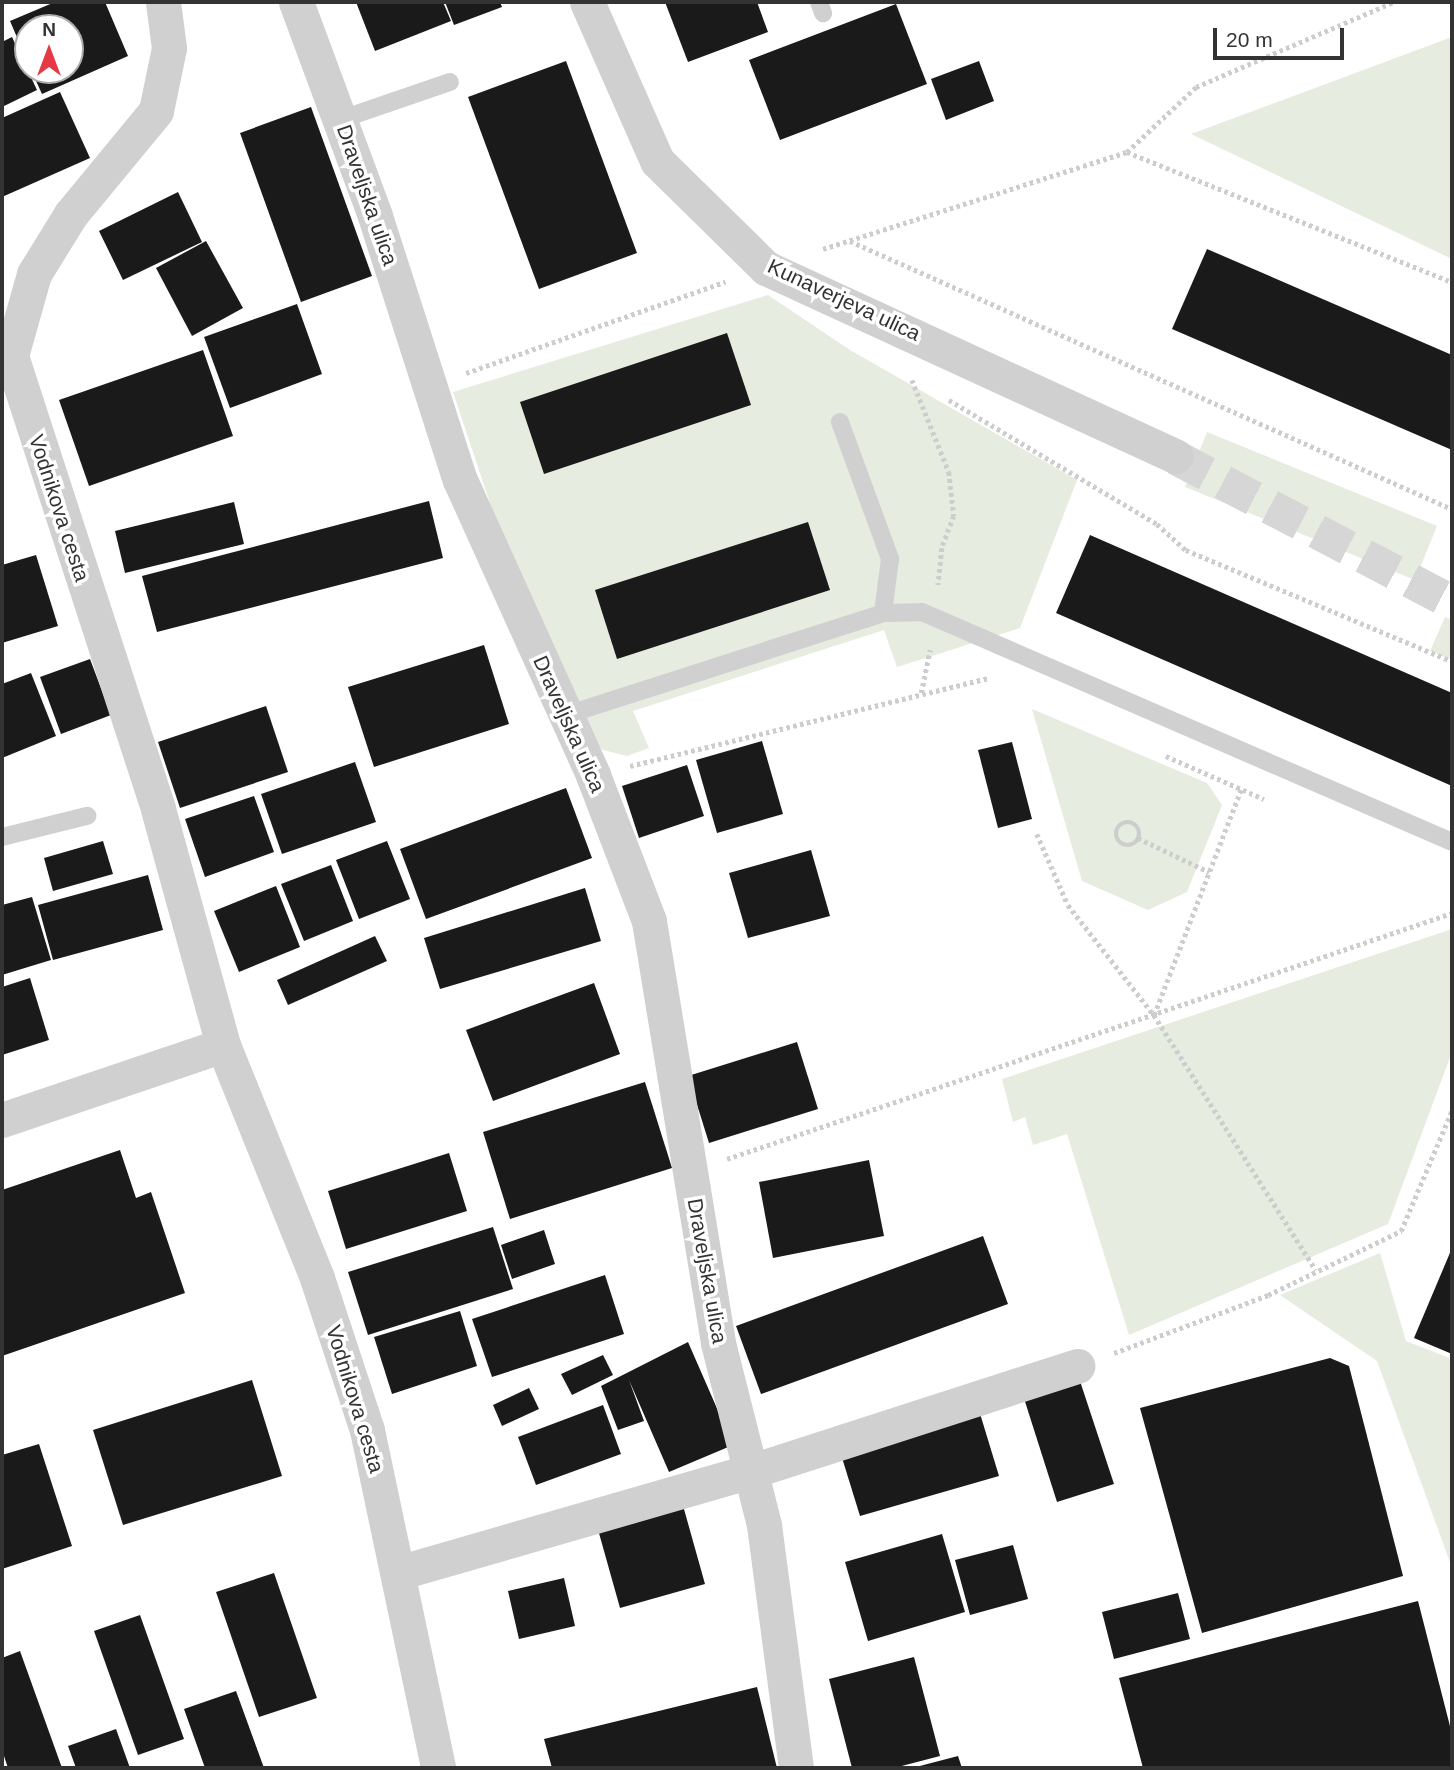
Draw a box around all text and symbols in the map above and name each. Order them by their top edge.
north arrow [14,14,84,84]
scale bar [1216,14,1347,58]
text: N [42,19,56,40]
text: 20 m [1226,28,1273,51]
street label: Draveljska ulica [331,121,403,269]
street label: Kunaverjeva ulica [764,254,924,346]
street label: Vodnikova cesta [23,431,95,585]
street label: Draveljska ulica [528,652,610,796]
street label: Draveljska ulica [682,1196,732,1346]
street label: Vodnikova cesta [321,1322,389,1476]

